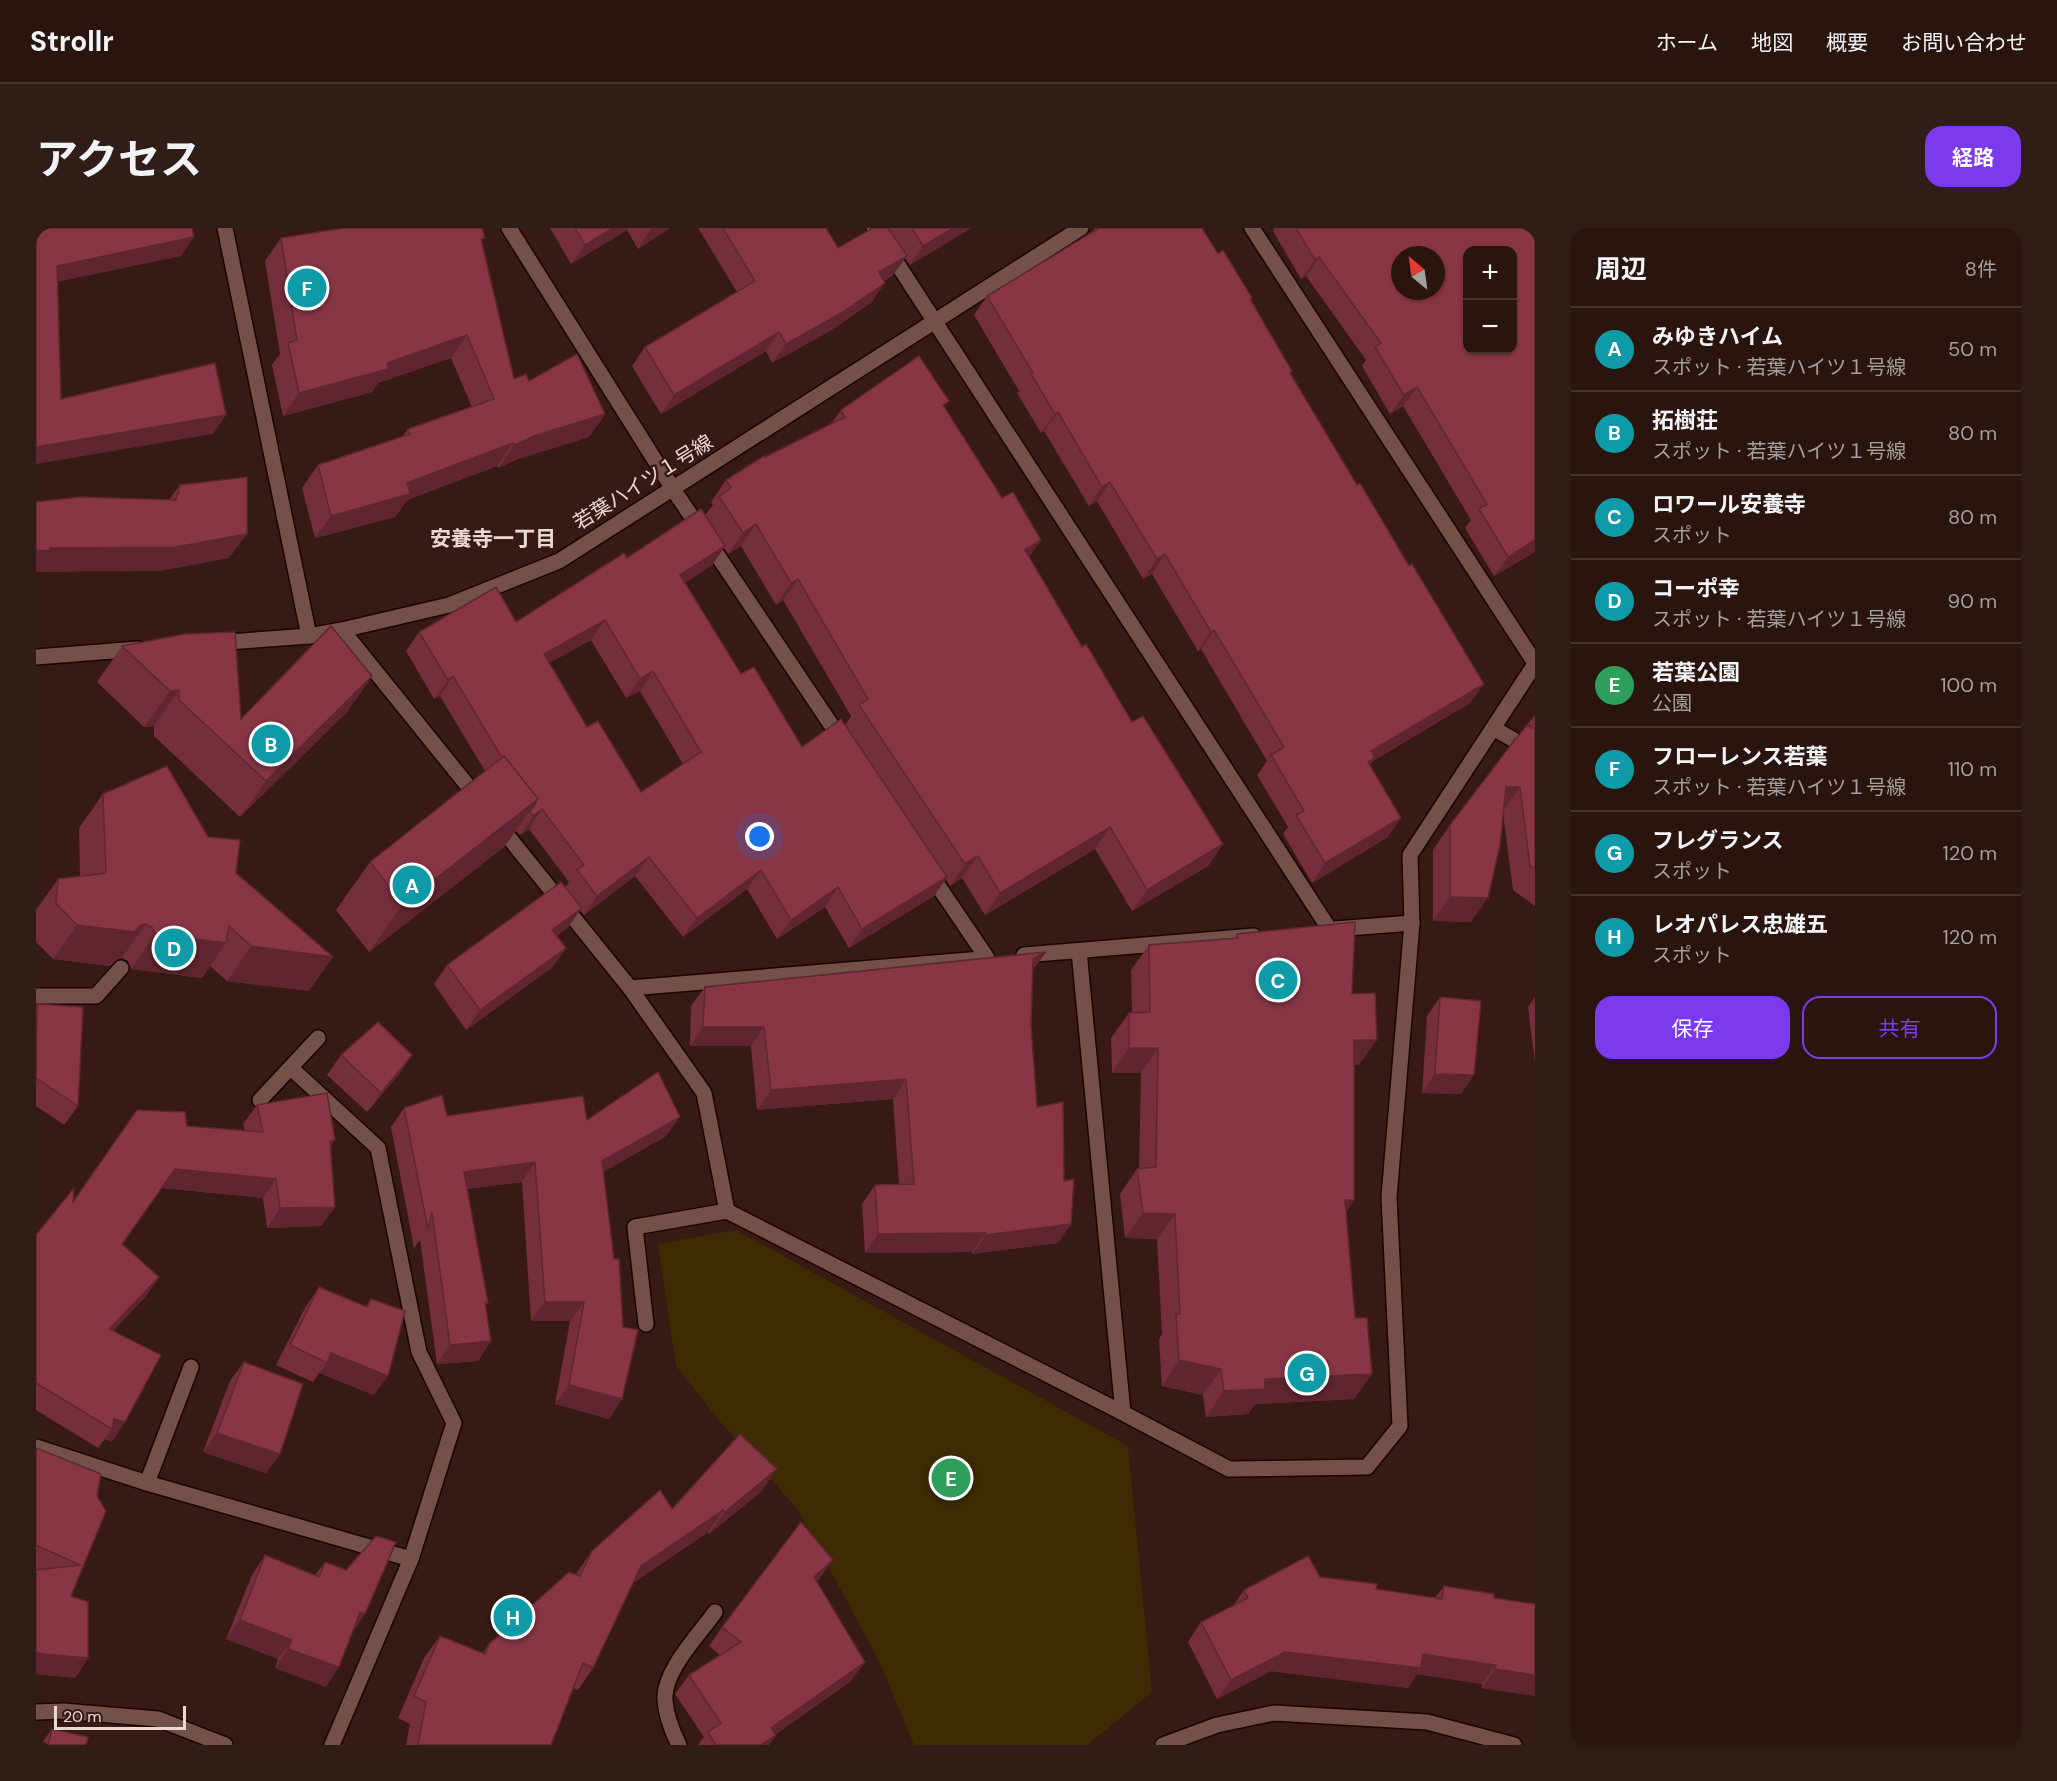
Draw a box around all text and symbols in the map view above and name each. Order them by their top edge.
text: Strollr [30,23,114,60]
text: ホーム [1656,29,1718,57]
text: 地図 [1751,29,1793,57]
text: 概要 [1826,29,1868,57]
text: お問い合わせ [1901,29,2027,57]
button: 経路 [1925,126,2021,187]
text: アクセス [36,132,202,187]
north arrow [1391,246,1445,300]
map controls [1463,246,1517,354]
button: + [1463,246,1517,300]
text: 周辺 [1595,252,1647,286]
text: 8件 [1965,256,1997,282]
pin: F [288,266,326,310]
button: − [1463,300,1517,354]
text: みゆきハイム [1652,322,1783,351]
text: A [1607,336,1622,362]
text: 50 m [1948,336,1997,362]
text: スポット · 若葉ハイツ１号線 [1652,354,1906,380]
text: 拓樹荘 [1652,406,1718,435]
text: B [1608,420,1621,446]
text: 80 m [1948,420,1997,446]
street label: 若葉ハイツ１号線 [568,429,718,535]
text: スポット · 若葉ハイツ１号線 [1652,438,1906,464]
text: ロワール安養寺 [1652,490,1806,519]
text: C [1607,504,1622,530]
text: 80 m [1948,504,1997,530]
text: スポット [1652,522,1732,548]
district label: 安養寺一丁目 [430,525,556,553]
text: コーポ幸 [1652,574,1740,603]
text: D [1607,588,1622,614]
text: 90 m [1948,588,1997,614]
text: スポット · 若葉ハイツ１号線 [1652,606,1906,632]
text: 若葉公園 [1652,658,1740,687]
text: E [1609,672,1620,698]
text: 100 m [1940,672,1997,698]
text: 公園 [1652,690,1692,716]
pin: B [252,722,290,766]
text: フローレンス若葉 [1652,742,1828,771]
text: F [1609,756,1620,782]
text: 110 m [1948,756,1997,782]
text: スポット · 若葉ハイツ１号線 [1652,774,1906,800]
your location [745,822,774,851]
text: フレグランス [1652,826,1784,855]
text: G [1607,840,1622,866]
text: 120 m [1943,840,1997,866]
text: スポット [1652,858,1732,884]
pin: A [392,862,431,908]
text: レオパレス忠雄五 [1652,910,1828,939]
text: H [1607,924,1622,950]
text: 120 m [1943,924,1997,950]
pin: D [154,926,194,970]
text: スポット [1652,942,1732,968]
pin: C [1258,958,1298,1002]
button: 保存 [1595,996,1790,1059]
button: 共有 [1802,996,1997,1059]
pin: G [1288,1350,1326,1396]
pin: E [932,1456,970,1500]
pin: H [494,1594,532,1640]
scale bar [54,1703,186,1730]
text: 20 m [63,1706,102,1727]

